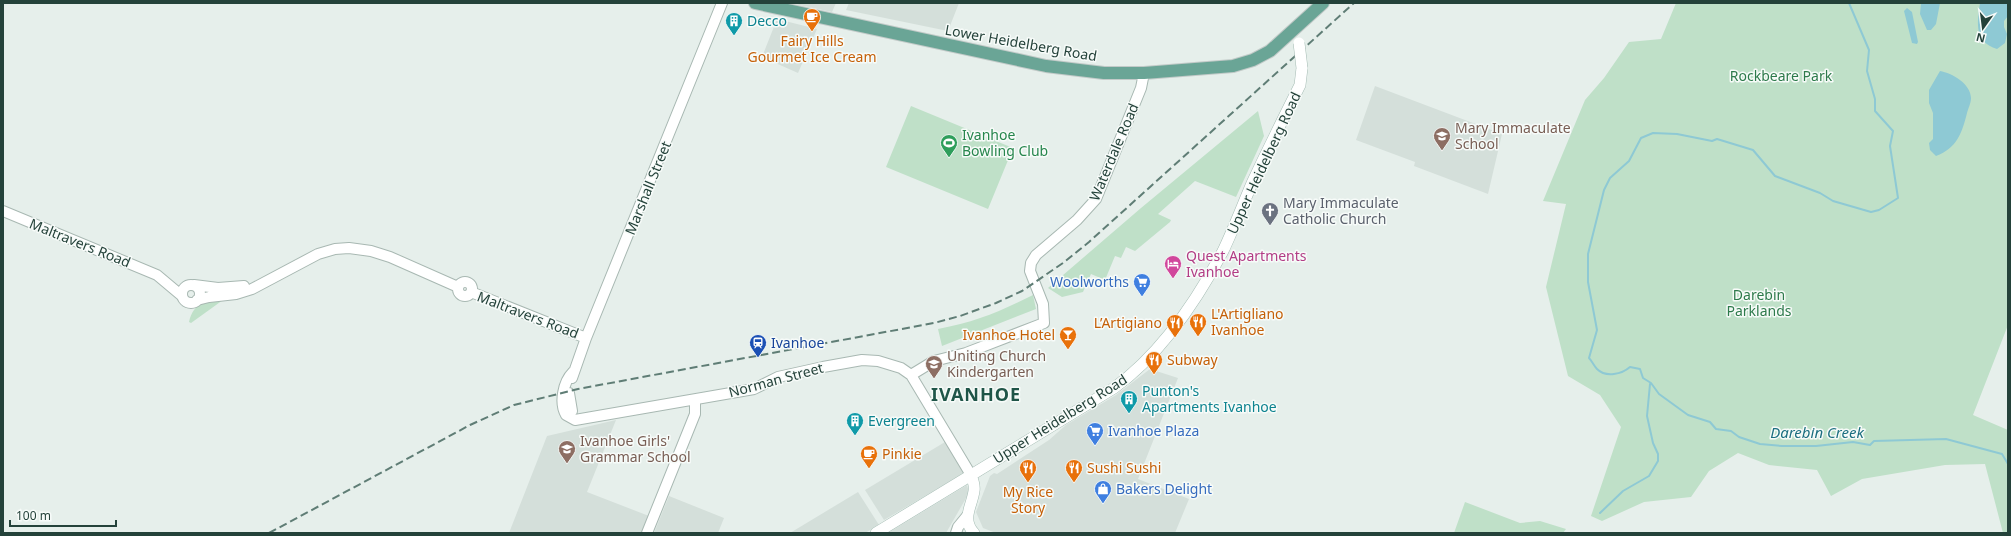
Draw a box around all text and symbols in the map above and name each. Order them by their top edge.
cafe icon: Fairy Hills Gourmet Ice Cream [802,7,822,32]
north arrow [1963,8,2003,48]
building icon: Decco [724,11,744,36]
place label: Decco [747,11,787,30]
street label: Lower Heidelberg Road [944,20,1099,65]
text: N [1974,30,1987,47]
place label: Fairy Hills Gourmet Ice Cream [748,31,876,66]
park label: Rockbeare Park [1730,66,1833,85]
street label: Upper Heidelberg Road [1222,89,1305,237]
street label: Waterdale Road [1084,100,1143,204]
place label: Mary Immaculate School [1455,118,1571,153]
place label: Ivanhoe Bowling Club [962,125,1048,160]
school or university icon: Mary Immaculate School [1432,126,1452,151]
sports icon: Ivanhoe Bowling Club [939,133,959,158]
street label: Marshall Street [620,138,675,237]
place label: Mary Immaculate Catholic Church [1283,193,1399,228]
church icon: Mary Immaculate Catholic Church [1260,201,1280,226]
street label: Maltravers Road [27,214,134,271]
place label: Quest Apartments Ivanhoe [1186,246,1307,281]
hotel icon: Quest Apartments Ivanhoe [1163,254,1183,279]
place label: Woolworths [1050,272,1129,291]
supermarket icon: Woolworths [1132,272,1152,297]
park label: Darebin Parklands [1726,285,1792,320]
street label: Maltravers Road [475,286,582,343]
place label: L'Artigliano Ivanhoe [1211,304,1284,339]
restaurant icon: L'Artigliano Ivanhoe [1188,312,1208,337]
place label: L’Artigiano [1094,313,1162,332]
restaurant icon: L’Artigiano [1165,313,1185,338]
place label: Ivanhoe Hotel [963,325,1055,344]
bar icon: Ivanhoe Hotel [1058,325,1078,350]
station icon: Ivanhoe [748,333,768,358]
place label: Ivanhoe [771,333,824,352]
place label: Uniting Church Kindergarten [947,346,1046,381]
restaurant icon: Subway [1144,350,1164,375]
place label: Subway [1167,350,1219,369]
school or university icon: Uniting Church Kindergarten [924,354,944,379]
street label: Norman Street [726,358,825,401]
street label: Upper Heidelberg Road [989,370,1130,468]
place label: Punton's Apartments Ivanhoe [1142,381,1277,416]
district label: IVANHOE [931,382,1021,406]
building icon: Punton's Apartments Ivanhoe [1119,389,1139,414]
building icon: Evergreen [845,411,865,436]
place label: Evergreen [868,411,935,430]
supermarket icon: Ivanhoe Plaza [1085,421,1105,446]
place label: Ivanhoe Plaza [1108,421,1199,440]
water label: Darebin Creek [1770,422,1864,442]
place label: Ivanhoe Girls' Grammar School [580,431,691,466]
school or university icon: Ivanhoe Girls' Grammar School [557,439,577,464]
cafe icon: Pinkie [859,444,879,469]
place label: Pinkie [882,444,922,463]
restaurant icon: My Rice Story [1018,458,1038,483]
restaurant icon: Sushi Sushi [1064,458,1084,483]
place label: Sushi Sushi [1087,458,1161,477]
shop icon: Bakers Delight [1093,479,1113,504]
place label: Bakers Delight [1116,479,1212,498]
place label: My Rice Story [1003,482,1053,517]
scale bar [10,502,116,528]
text: 100 m [16,507,51,524]

